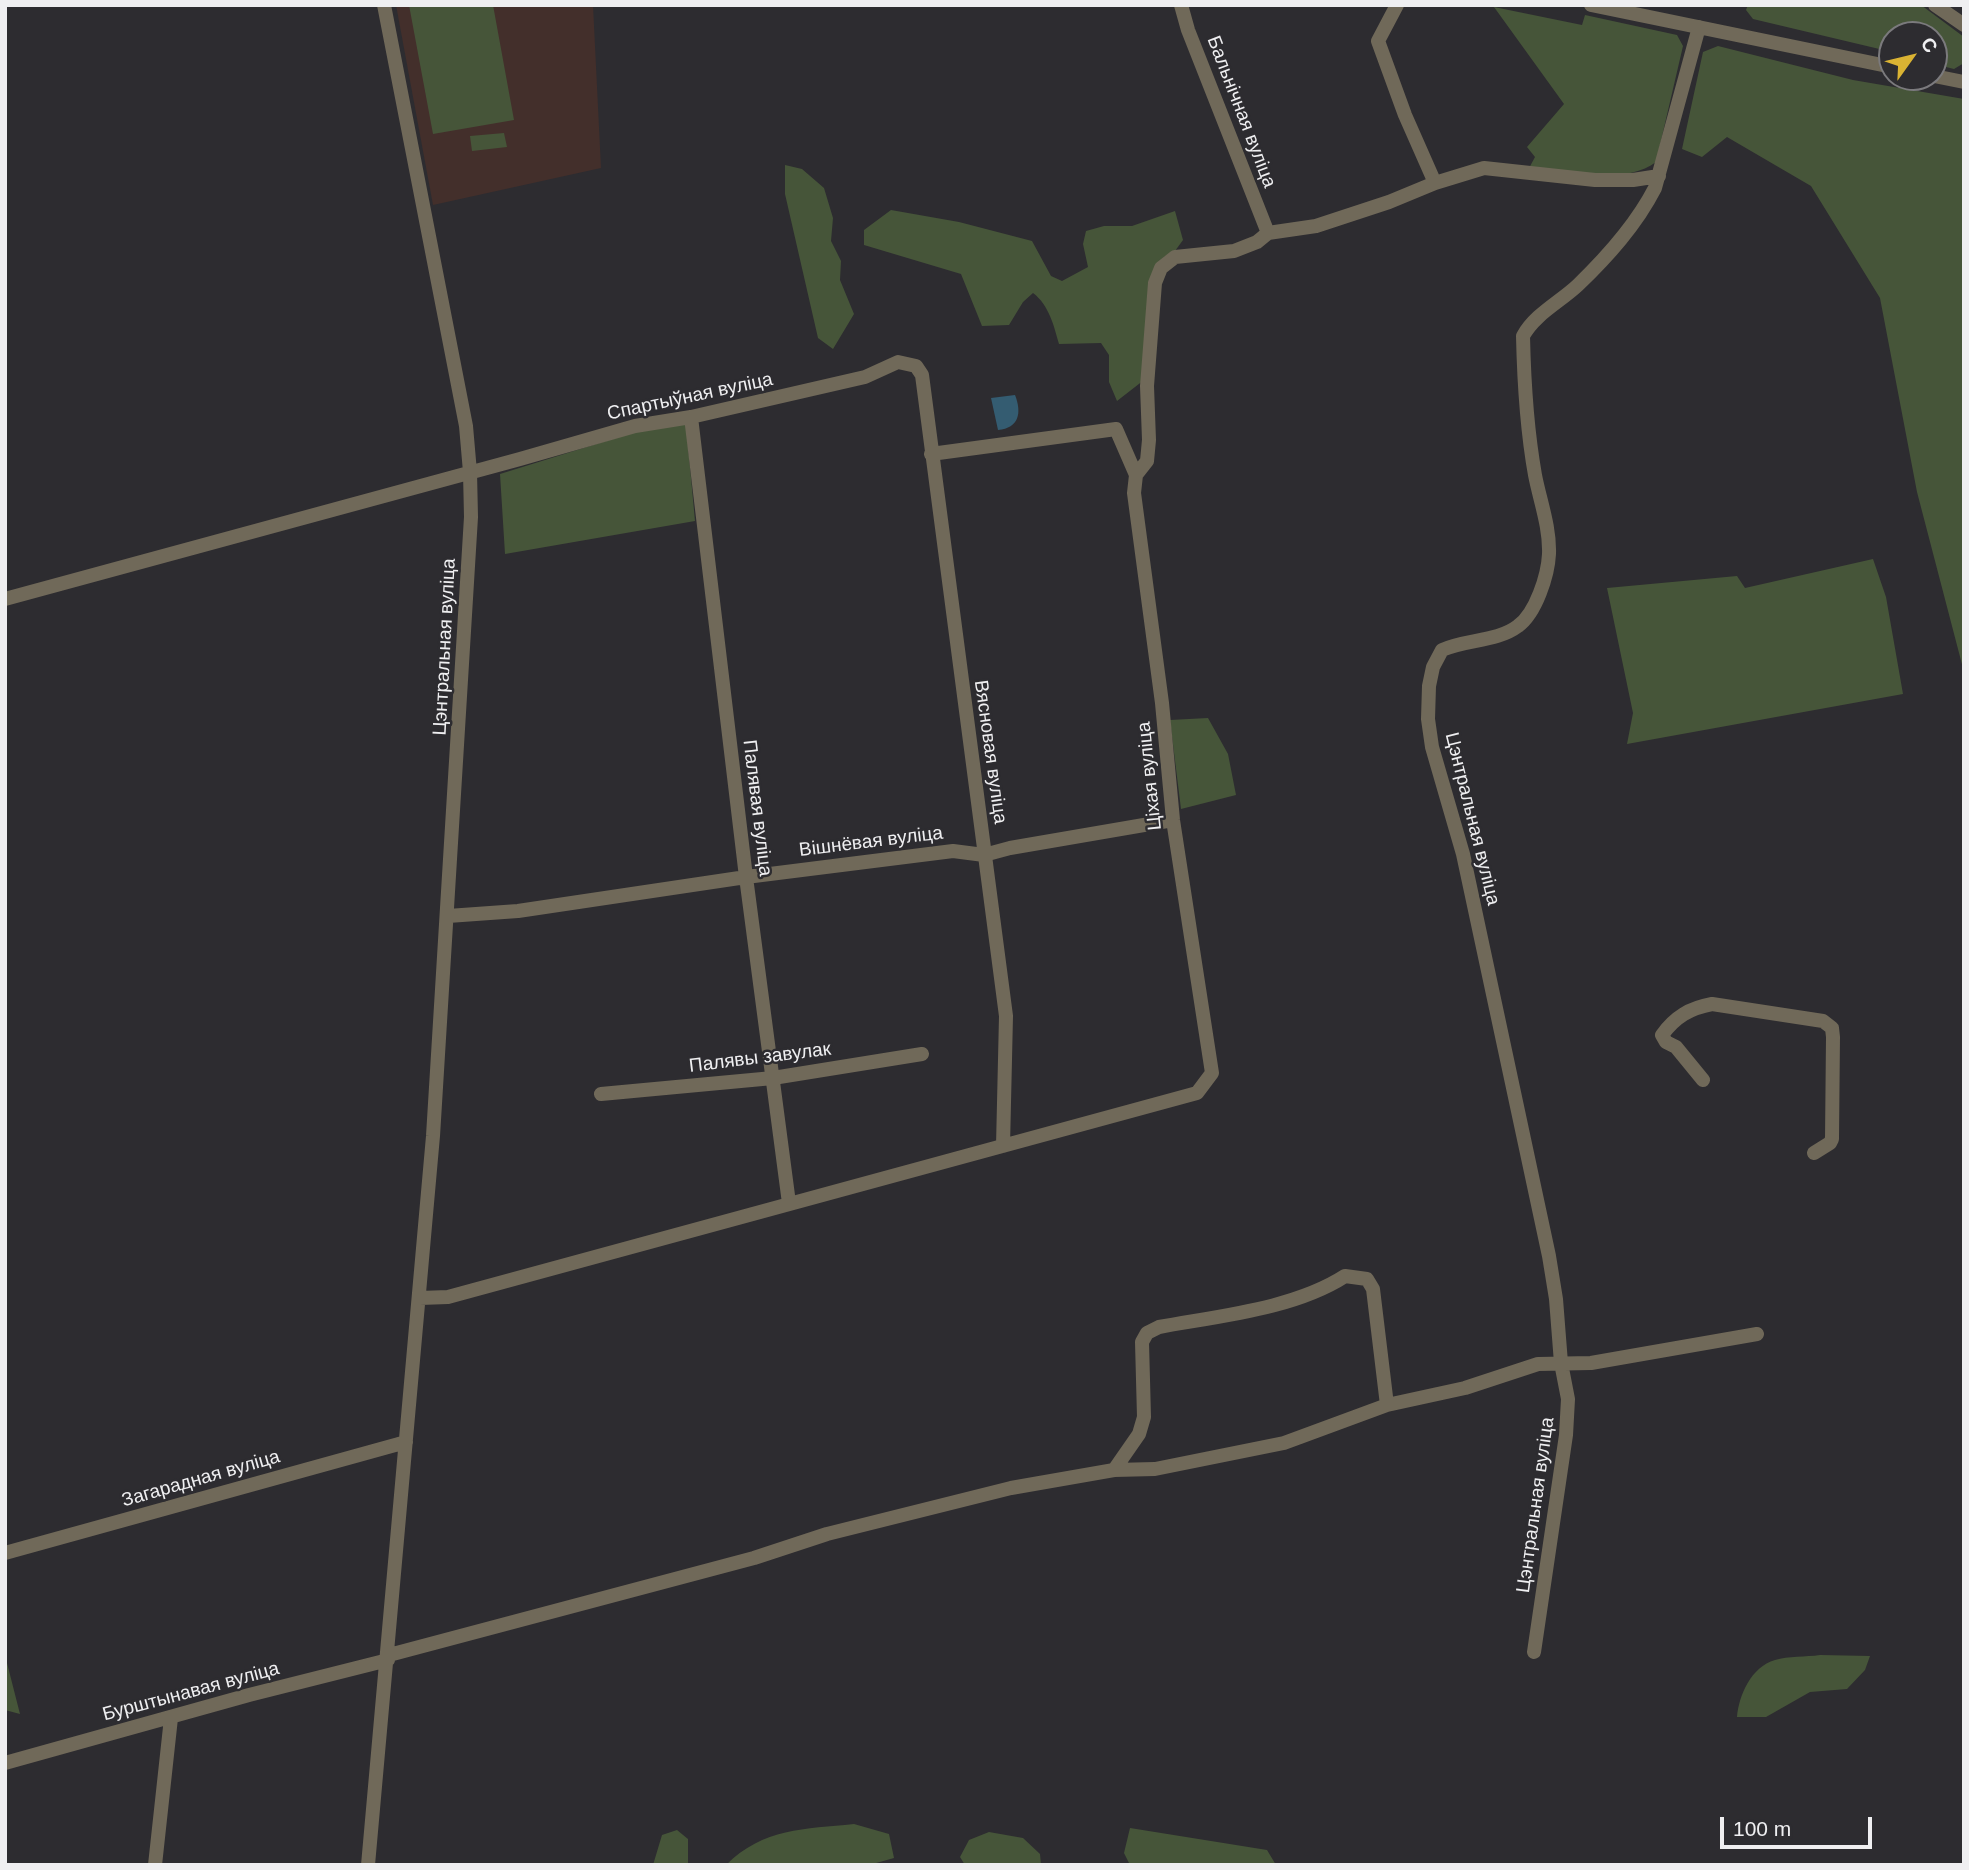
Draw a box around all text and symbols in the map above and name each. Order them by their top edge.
north arrow [1878,21,1948,91]
street label: Бальнічная вуліца [1202,33,1280,191]
text: С [1917,34,1942,57]
street label: Спартыўная вуліца [605,368,775,426]
street label: Цэнтральная вуліца [429,558,461,736]
street label: Вясновая вуліца [969,679,1011,825]
street label: Ціхая вуліца [1133,721,1167,831]
street label: Цэнтральная вуліца [1440,730,1504,908]
street label: Палявая вуліца [737,739,777,877]
street label: Вішнёвая вуліца [798,822,944,862]
street label: Палявы завулак [688,1038,832,1078]
street label: Цэнтральная вуліца [1512,1416,1560,1594]
street label: Загарадная вуліца [119,1446,283,1512]
street label: Бурштынавая вуліца [100,1657,282,1727]
scale bar [1724,1804,1876,1848]
text: 100 m [1733,1817,1791,1840]

